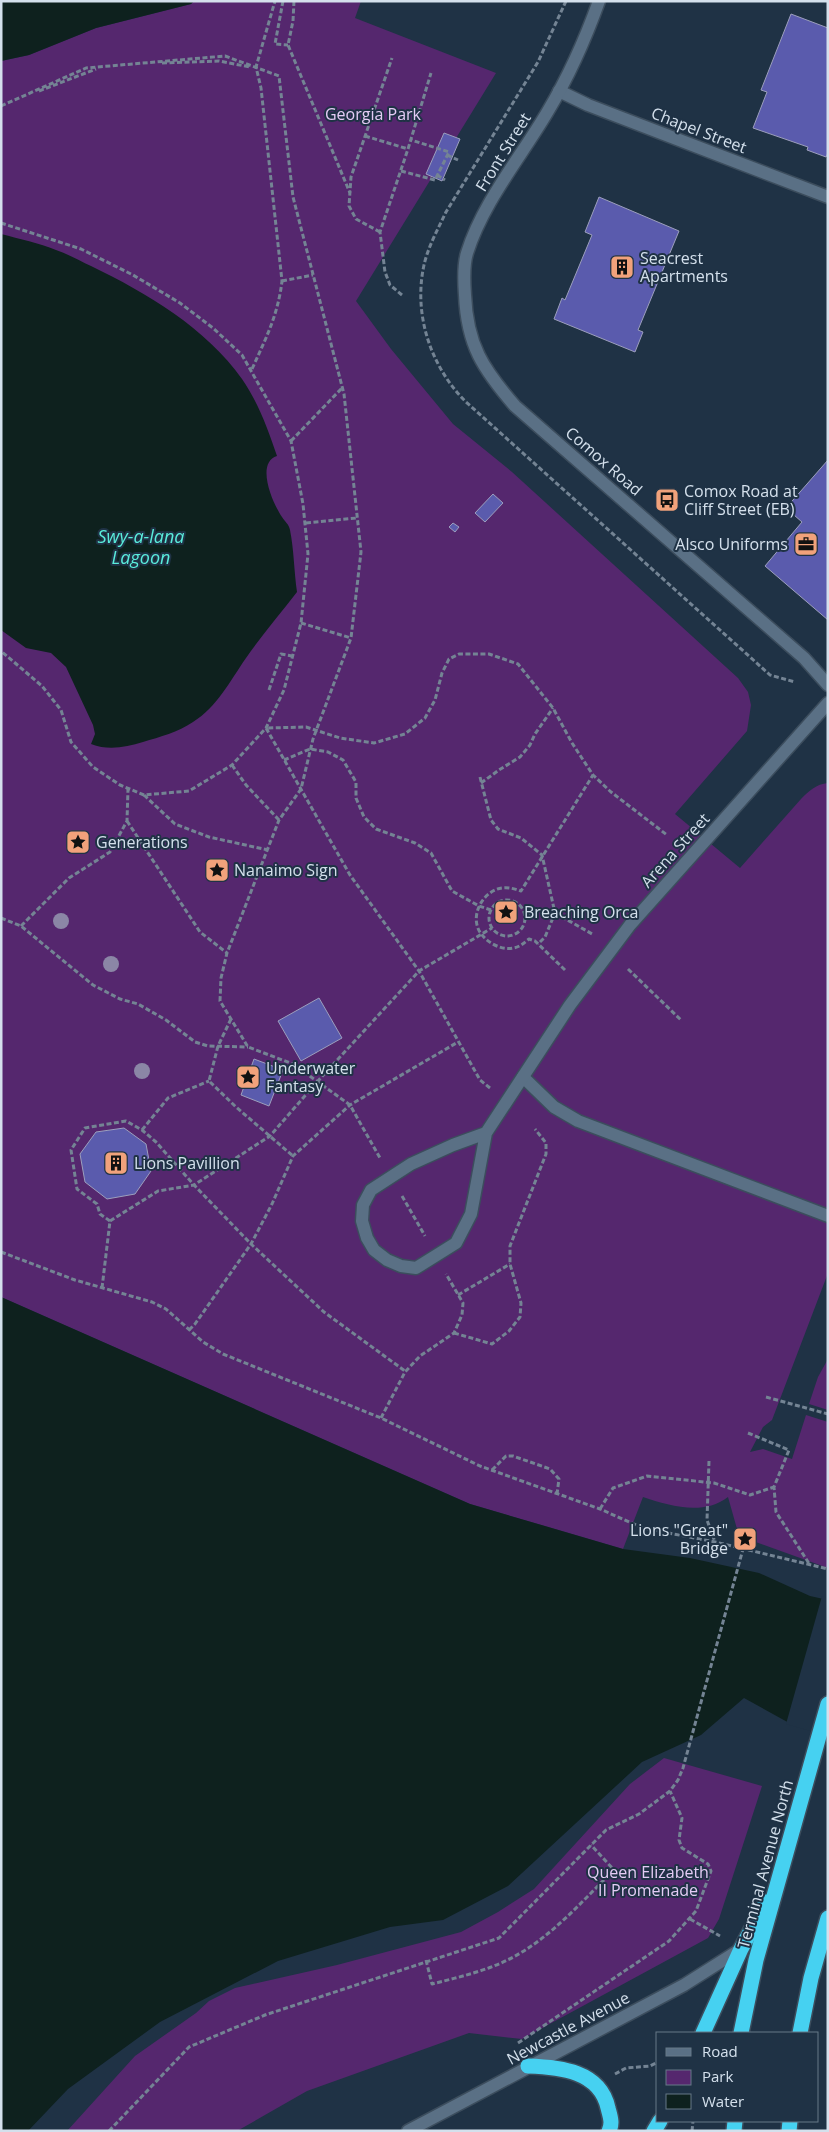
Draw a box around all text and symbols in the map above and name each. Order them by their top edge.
street label: Chapel Street [648,102,750,158]
park label: Georgia Park [325,103,422,125]
street label: Front Street [470,108,536,195]
place label: Seacrest Apartments [640,247,728,287]
building icon: Seacrest Apartments [609,254,635,280]
street label: Comox Road [561,422,647,500]
place label: Comox Road at Cliff Street (EB) [684,480,798,520]
bus stop icon: Comox Road at Cliff Street (EB) [654,487,680,513]
water label: Swy-a-lana Lagoon [98,524,184,569]
office icon: Alsco Uniforms [793,531,819,557]
place label: Alsco Uniforms [675,533,788,555]
street label: Arena Street [636,808,715,892]
place icon: Generations [65,829,91,855]
place label: Generations [96,831,188,853]
place icon: Nanaimo Sign [204,857,230,883]
place label: Nanaimo Sign [234,859,338,881]
place icon: Breaching Orca [493,899,519,925]
place label: Breaching Orca [524,901,638,923]
place label: Underwater Fantasy [266,1057,356,1097]
place icon: Underwater Fantasy [235,1064,261,1090]
building icon: Lions Pavillion [103,1150,129,1176]
place label: Lions Pavillion [134,1152,240,1174]
place label: Lions "Great" Bridge [630,1519,728,1559]
place icon: Lions "Great" Bridge [732,1526,758,1552]
street label: Terminal Avenue North [732,1777,798,1951]
park label: Queen Elizabeth II Promenade [587,1861,709,1901]
street label: Newcastle Avenue [503,1986,633,2070]
legend [656,2032,819,2122]
text: Road [702,2041,738,2061]
text: Park [702,2066,733,2086]
text: Water [702,2091,744,2111]

